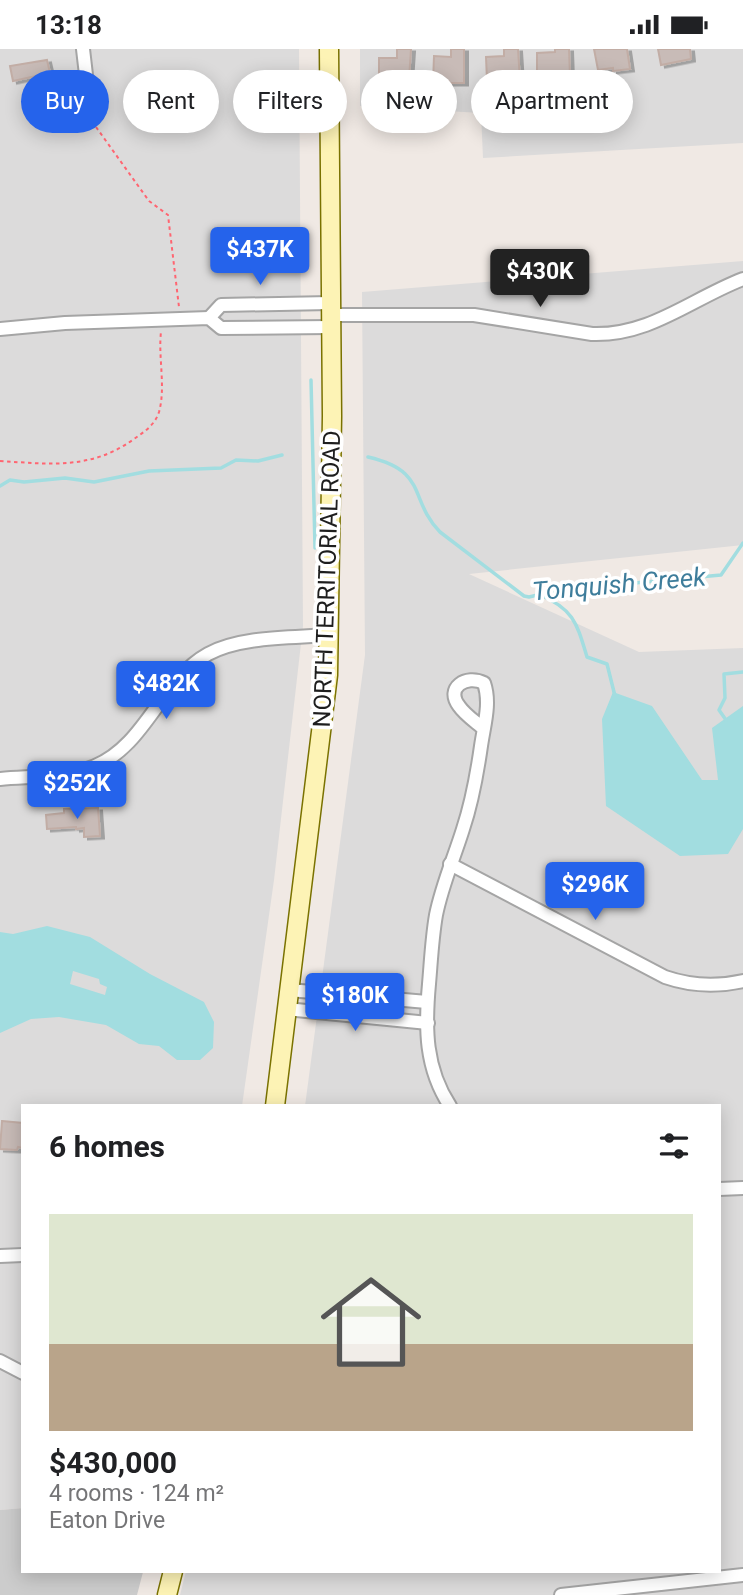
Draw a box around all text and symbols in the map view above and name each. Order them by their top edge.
text: 13:18 [35,10,102,40]
chip: Buy [21,70,109,133]
chip: Rent [123,70,219,133]
chip: Filters [233,70,347,133]
chip: New [361,70,457,133]
chip: Apartment [471,70,633,133]
pin: $437K [211,227,309,287]
text: $437K [226,236,294,263]
pin: $430K [491,250,589,309]
text: $430K [506,258,574,285]
street label: NORTH TERRITORIAL ROAD [308,430,346,728]
water label: Tonquish Creek [531,561,708,607]
pin: $482K [117,661,215,721]
text: $482K [132,670,200,697]
pin: $252K [28,761,126,821]
text: $252K [43,770,111,797]
pin: $296K [546,863,644,922]
text: $296K [561,871,629,898]
pin: $180K [306,974,404,1033]
text: $180K [321,982,389,1009]
icon: filters [655,1127,693,1165]
text: 6 homes [49,1129,165,1164]
icon: home [308,1259,434,1385]
text: $430,000 [49,1445,177,1480]
text: 4 rooms · 124 m² [49,1480,224,1507]
text: Eaton Drive [49,1507,165,1534]

